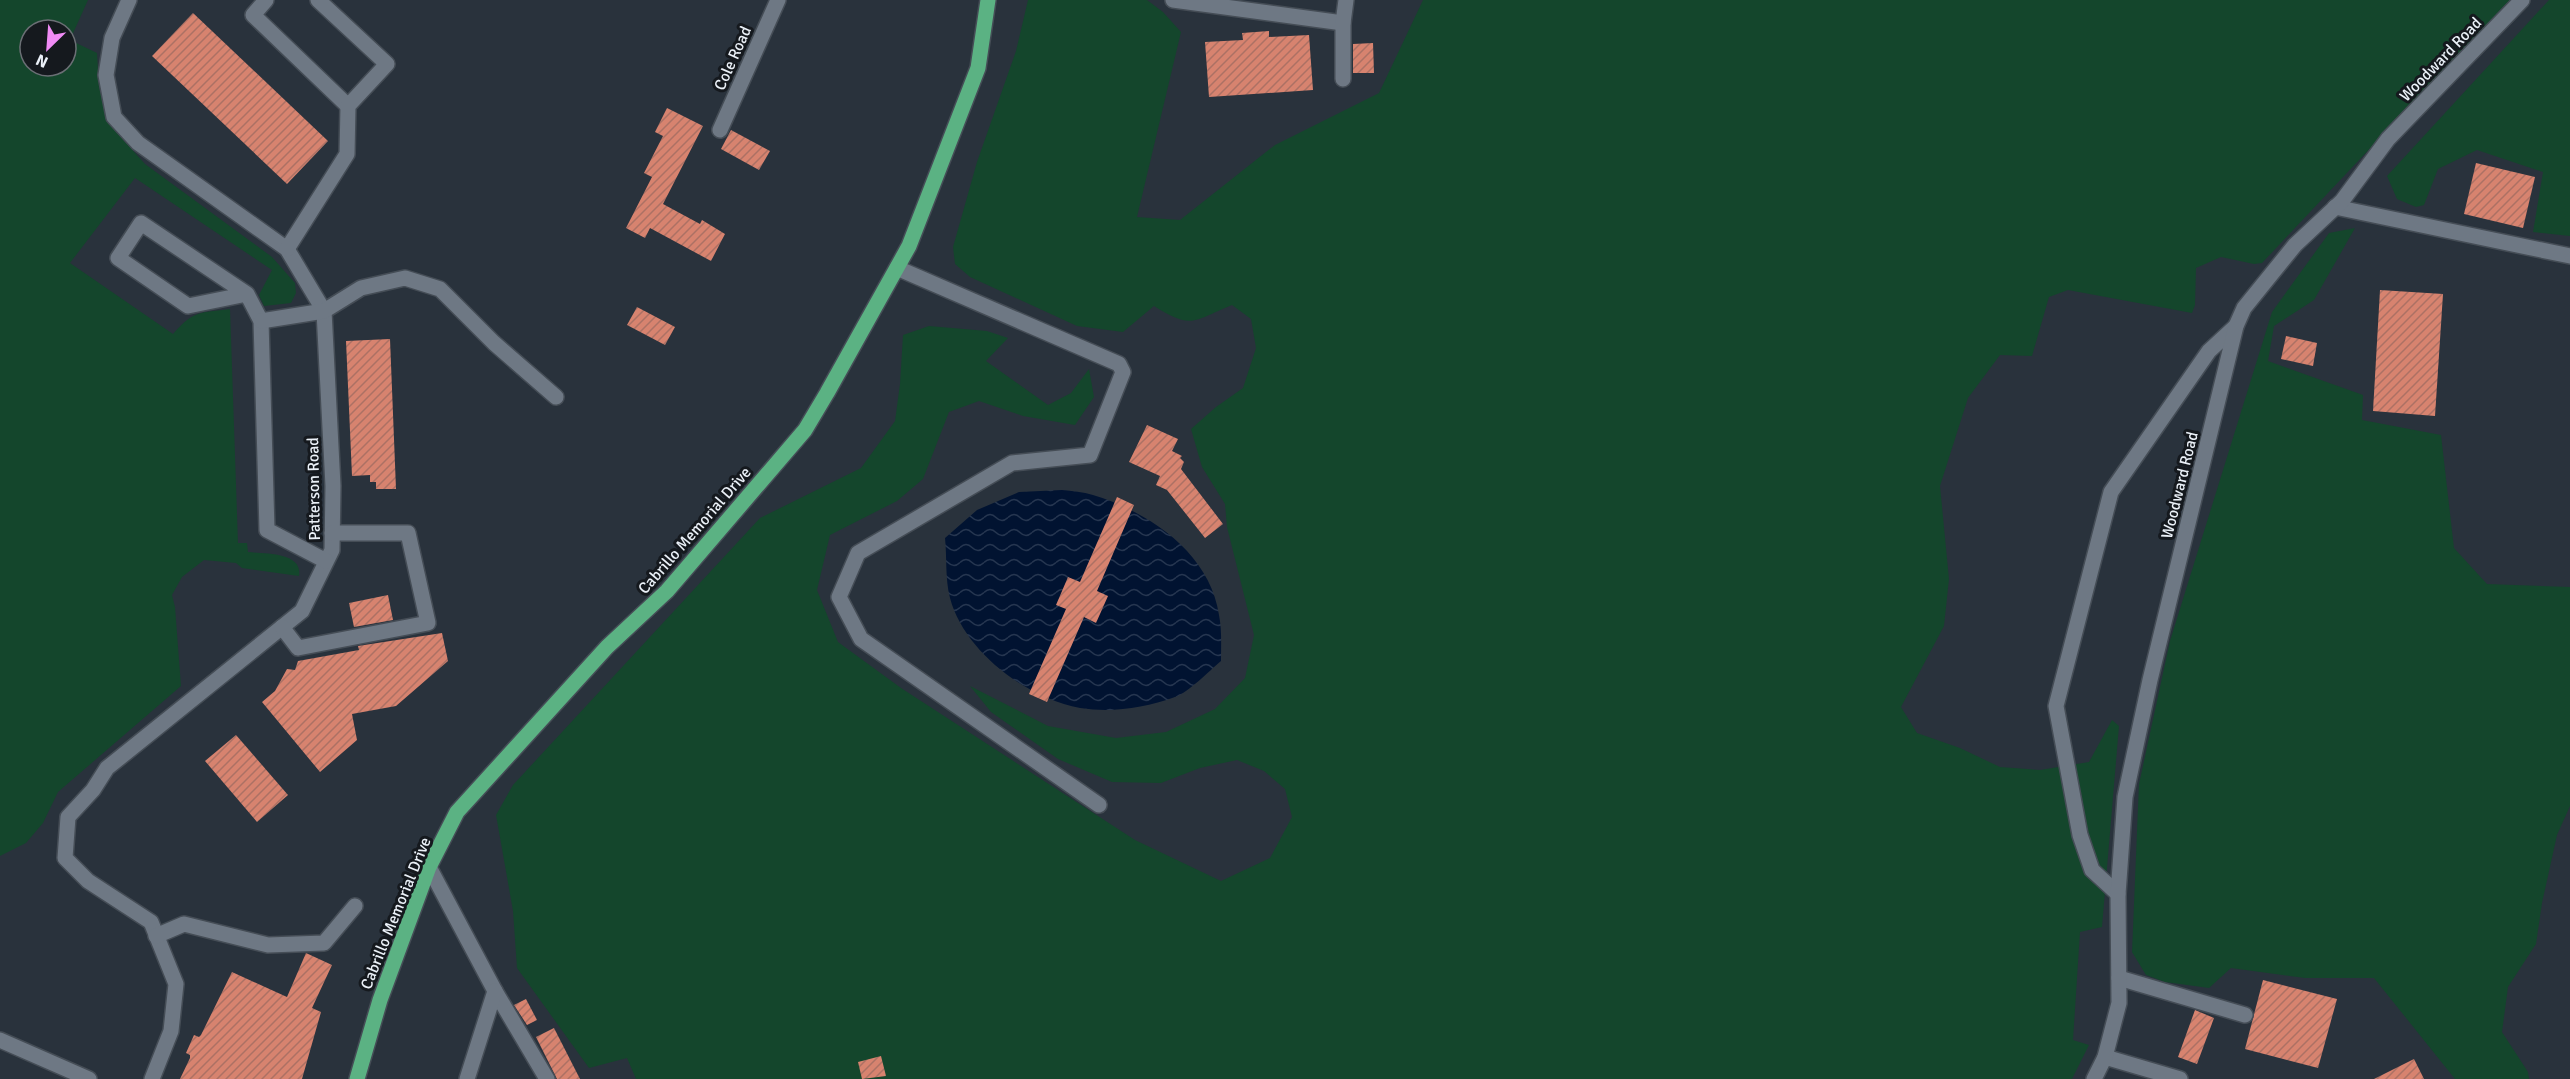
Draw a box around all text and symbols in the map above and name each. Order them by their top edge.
street label: Woodward Road [2395,13,2486,106]
north arrow [18,18,78,78]
street label: Cole Road [710,23,756,94]
text: N [33,49,51,72]
street label: Woodward Road [2157,430,2203,541]
street label: Patterson Road [303,437,325,541]
street label: Cabrillo Memorial Drive [634,463,755,598]
street label: Cabrillo Memorial Drive [356,834,436,992]

